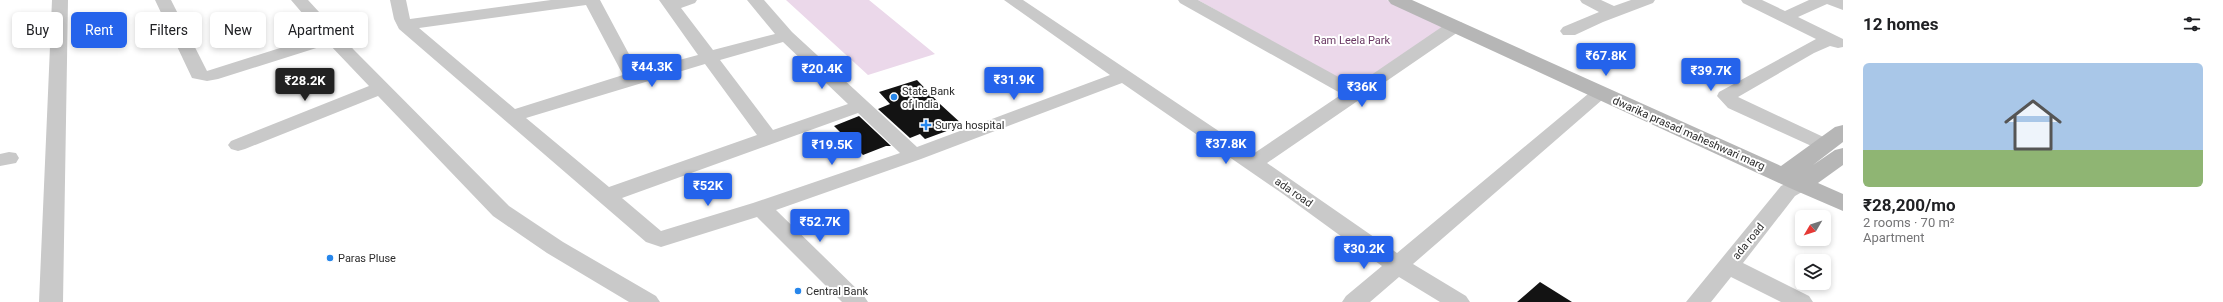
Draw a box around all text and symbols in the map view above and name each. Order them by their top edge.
chip: Buy [12,12,63,48]
chip: Rent [71,12,127,48]
chip: Filters [135,12,202,48]
chip: New [210,12,266,48]
chip: Apartment [274,12,368,48]
icon: filters [2181,13,2203,35]
text: 12 homes [1863,14,1939,34]
park label: Ram Leela Park [1314,34,1391,47]
pin: ₹67.8K [1573,43,1639,77]
text: ₹67.8K [1585,48,1627,63]
pin: ₹44.3K [619,54,685,88]
pin: ₹20.4K [789,56,855,90]
pin: ₹39.7K [1678,58,1744,92]
text: ₹44.3K [631,59,673,74]
text: ₹20.4K [801,61,843,76]
text: ₹39.7K [1690,63,1732,78]
pin: ₹31.9K [981,67,1047,101]
pin: ₹28.2K [272,68,338,102]
text: ₹31.9K [993,72,1035,87]
text: ₹28.2K [284,73,326,88]
pin: ₹36K [1338,74,1386,108]
text: ₹36K [1347,79,1377,94]
place label: State Bank of India [902,85,955,111]
icon: home [1997,89,2069,161]
marker: State Bank of India [889,92,899,102]
street label: dwarika prasad maheshwari marg [1611,94,1767,173]
marker: Surya hospital [920,119,932,131]
place label: Surya hospital [935,119,1004,132]
pin: ₹37.8K [1193,131,1259,165]
pin: ₹19.5K [799,132,865,166]
text: ₹37.8K [1205,136,1247,151]
text: ₹19.5K [811,137,853,152]
pin: ₹52K [684,173,732,207]
street label: ada road [1272,175,1315,210]
text: ₹52K [693,178,723,193]
text: ₹28,200/mo [1863,195,1956,215]
pin: ₹52.7K [787,209,853,243]
north arrow [1795,210,1831,246]
map controls [1795,210,1831,290]
text: ₹52.7K [799,214,841,229]
text: 2 rooms · 70 m² [1863,215,1955,230]
street label: ada road [1730,221,1767,262]
text: Apartment [1863,230,1925,245]
pin: ₹30.2K [1331,236,1397,270]
text: ₹30.2K [1343,241,1385,256]
place label: Paras Pluse [338,252,396,265]
marker: Paras Pluse [325,253,335,263]
button: layers [1795,254,1831,290]
place label: Central Bank [806,285,868,298]
marker: Central Bank [793,286,803,296]

